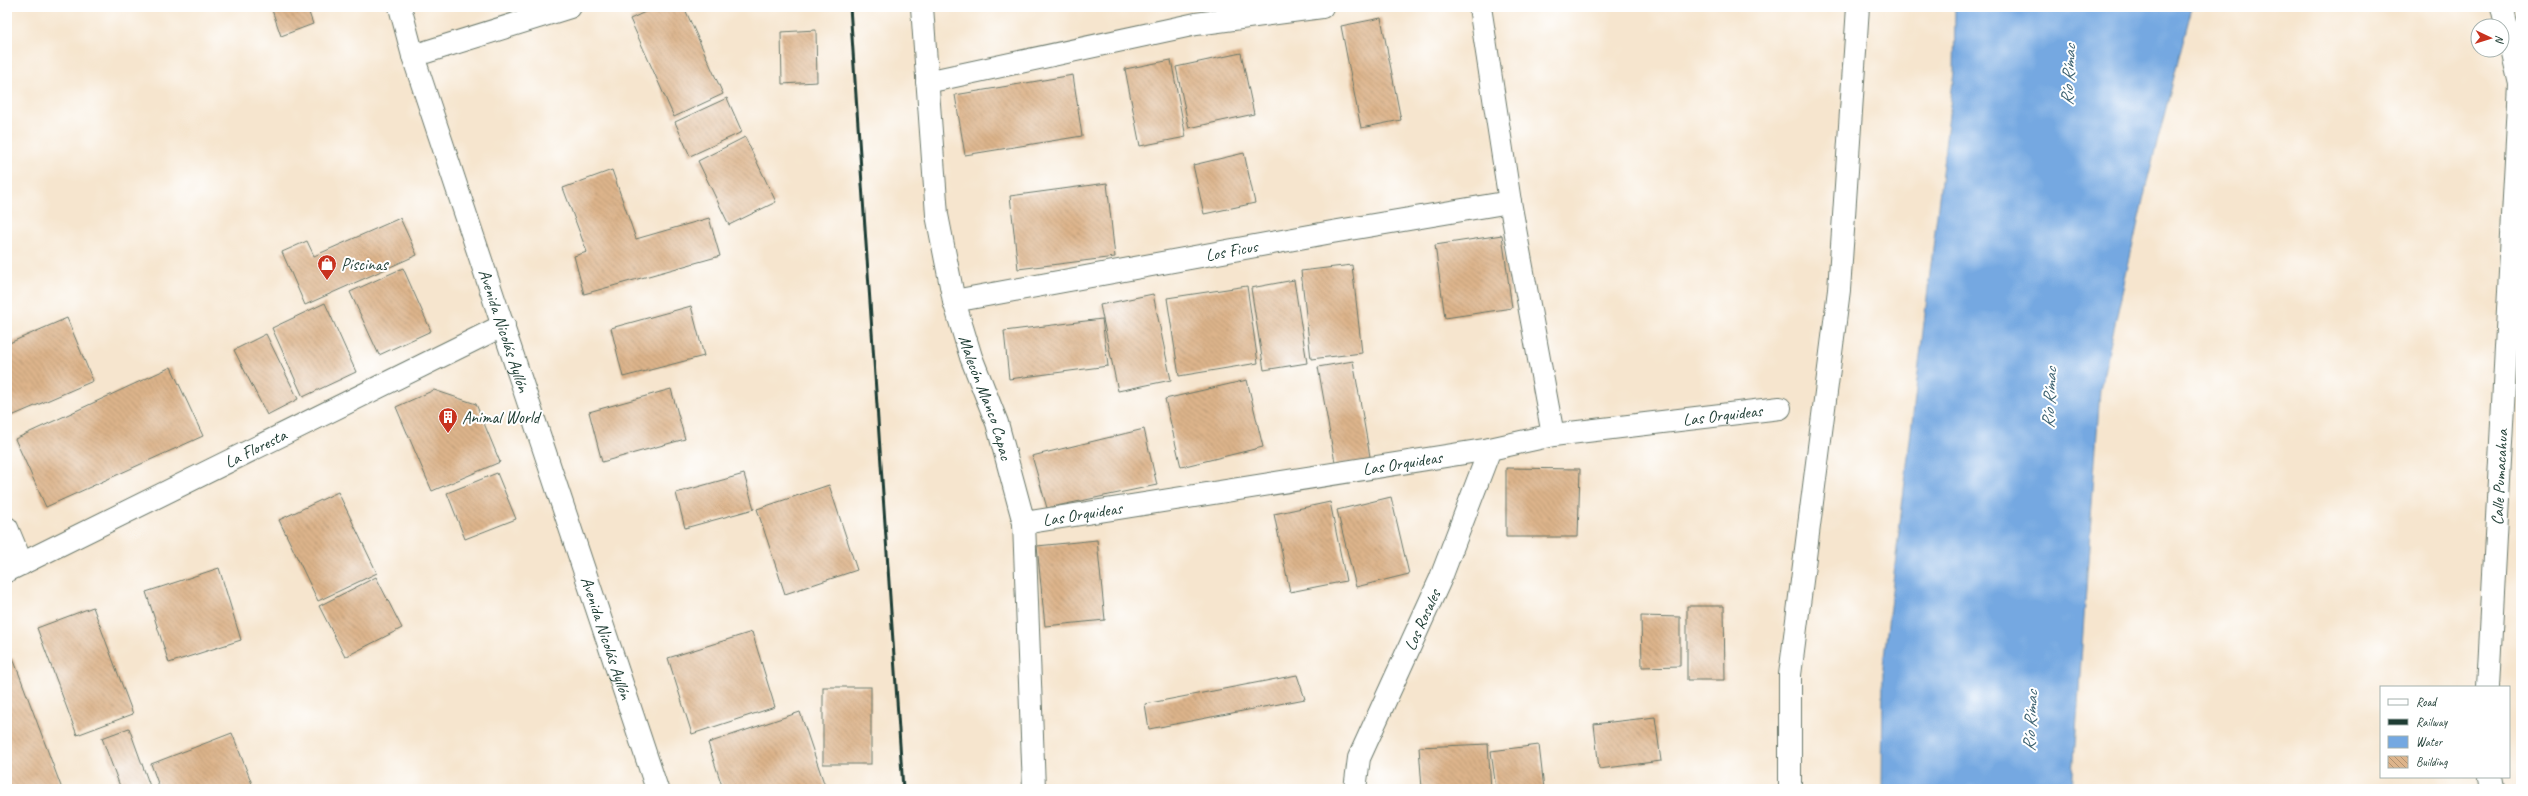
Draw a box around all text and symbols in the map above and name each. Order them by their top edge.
north arrow [2470,18,2510,58]
text: N [2493,35,2507,45]
water label: Río Rímac [2055,41,2081,106]
street label: Los Ficus [1204,235,1261,265]
shop icon: Piscinas [316,253,338,281]
place label: Piscinas [341,254,390,275]
street label: Avenida Nicolás Ayllón [474,266,535,396]
street label: Malecón Manco Capac [955,333,1017,463]
water label: Río Rímac [2036,364,2062,429]
street label: Las Orquideas [1681,400,1765,430]
building icon: Animal World [437,406,459,434]
place label: Animal World [462,407,542,428]
street label: La Floresta [221,423,291,472]
street label: Calle Pumacahua [2486,427,2512,526]
street label: Las Orquideas [1361,446,1445,480]
street label: Las Orquideas [1041,497,1125,530]
street label: Avenida Nicolás Ayllón [577,574,637,703]
street label: Los Rosales [1399,584,1446,654]
legend [2380,686,2510,778]
water label: Río Rímac [2017,687,2043,752]
text: Road [2416,694,2438,710]
text: Railway [2416,714,2448,730]
text: Water [2416,734,2444,750]
text: Building [2416,754,2448,770]

